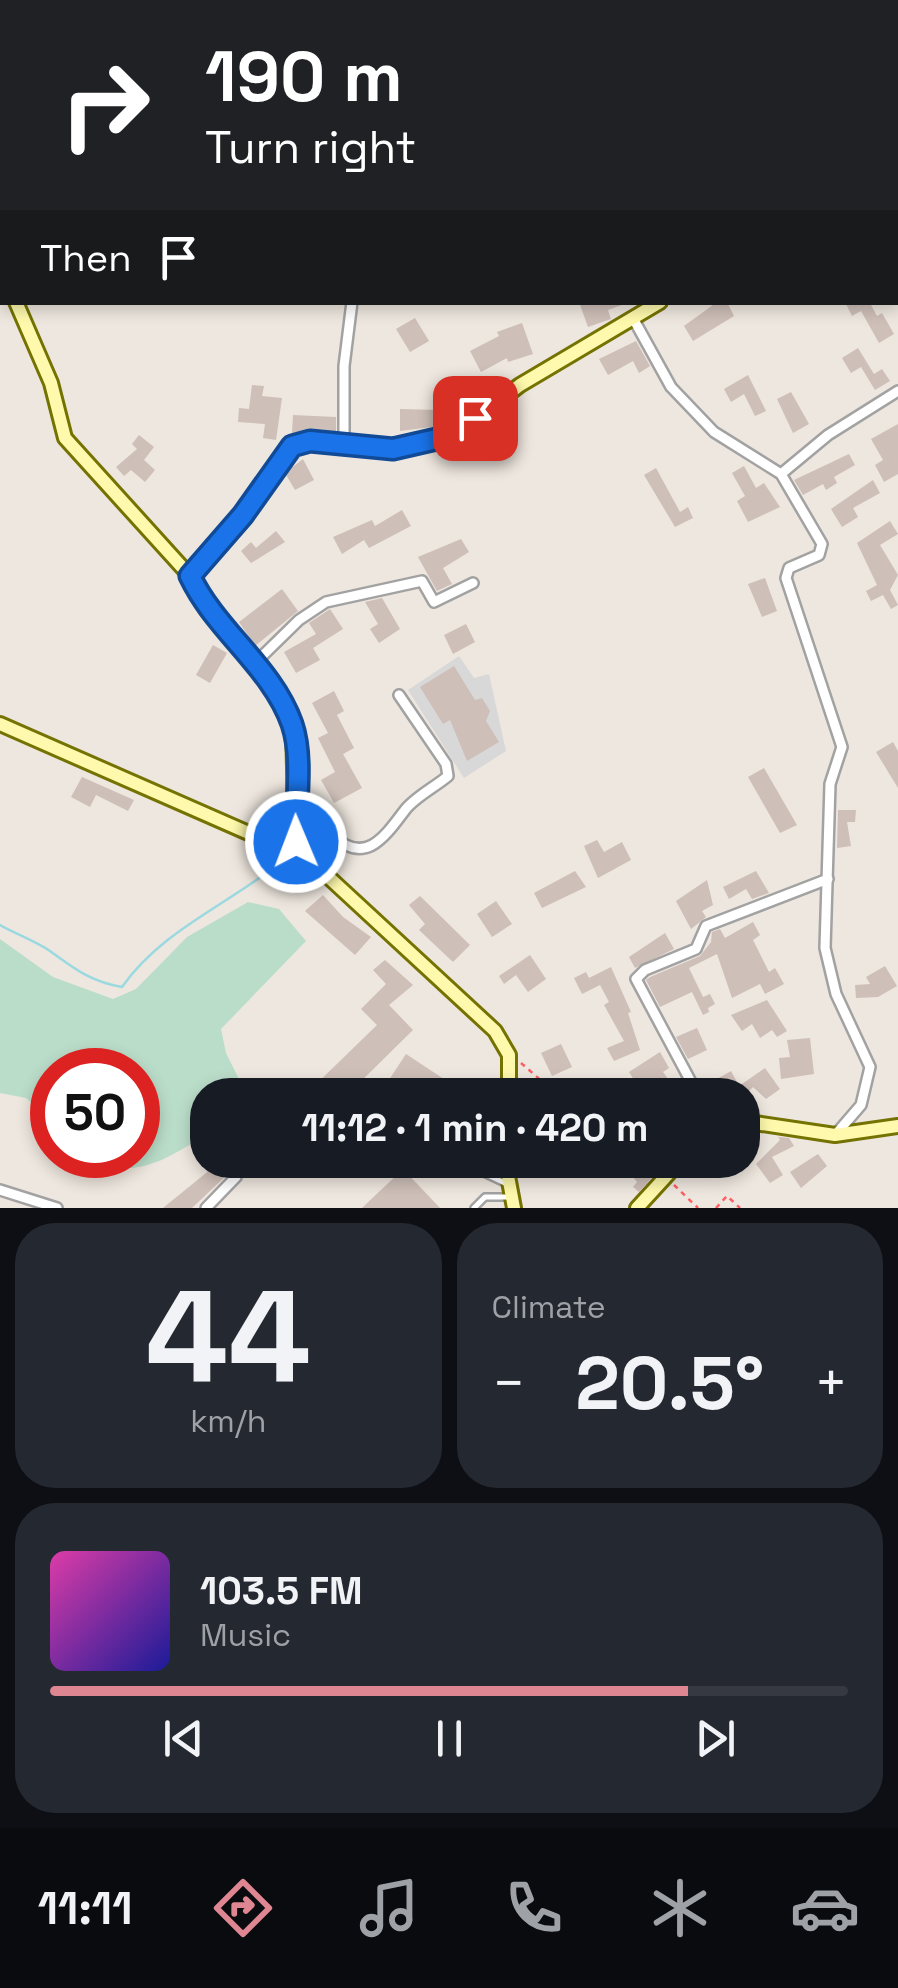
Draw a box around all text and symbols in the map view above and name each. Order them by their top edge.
text: 190 m [205,32,403,121]
icon: right [40,40,170,170]
text: Turn right [205,119,416,176]
icon: arrive [151,230,206,285]
text: Then [40,234,131,282]
pin [433,376,518,461]
icon: arrive [448,391,503,446]
position arrow [244,790,348,894]
speed limit sign: 50 [30,1048,160,1178]
text: 11:12 · 1 min · 420 m [302,1104,648,1152]
text: 44 [146,1253,311,1419]
text: Climate [492,1287,606,1327]
text: 20.5° [575,1335,764,1431]
text: − [492,1348,526,1418]
text: + [814,1348,848,1418]
text: km/h [190,1401,266,1441]
text: 103.5 FM [200,1567,363,1615]
text: Music [200,1615,291,1655]
icon: previous [156,1711,211,1766]
icon: pause [422,1711,477,1766]
icon: next [688,1711,743,1766]
icon: directions [208,1873,278,1943]
icon: music [354,1873,424,1943]
icon: phone [499,1873,569,1943]
icon: climate [645,1873,715,1943]
icon: car [790,1873,860,1943]
text: 11:11 [38,1880,133,1937]

